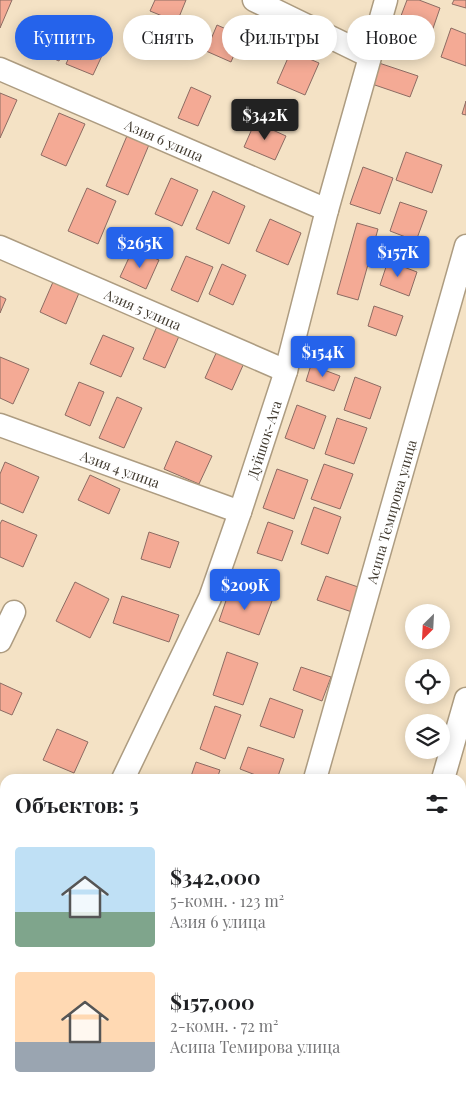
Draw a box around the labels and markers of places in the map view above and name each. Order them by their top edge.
pin: $342K [230,98,300,141]
pin: $265K [105,226,175,269]
pin: $157K [363,236,433,278]
pin: $154K [288,336,358,378]
pin: $209K [210,568,280,611]

